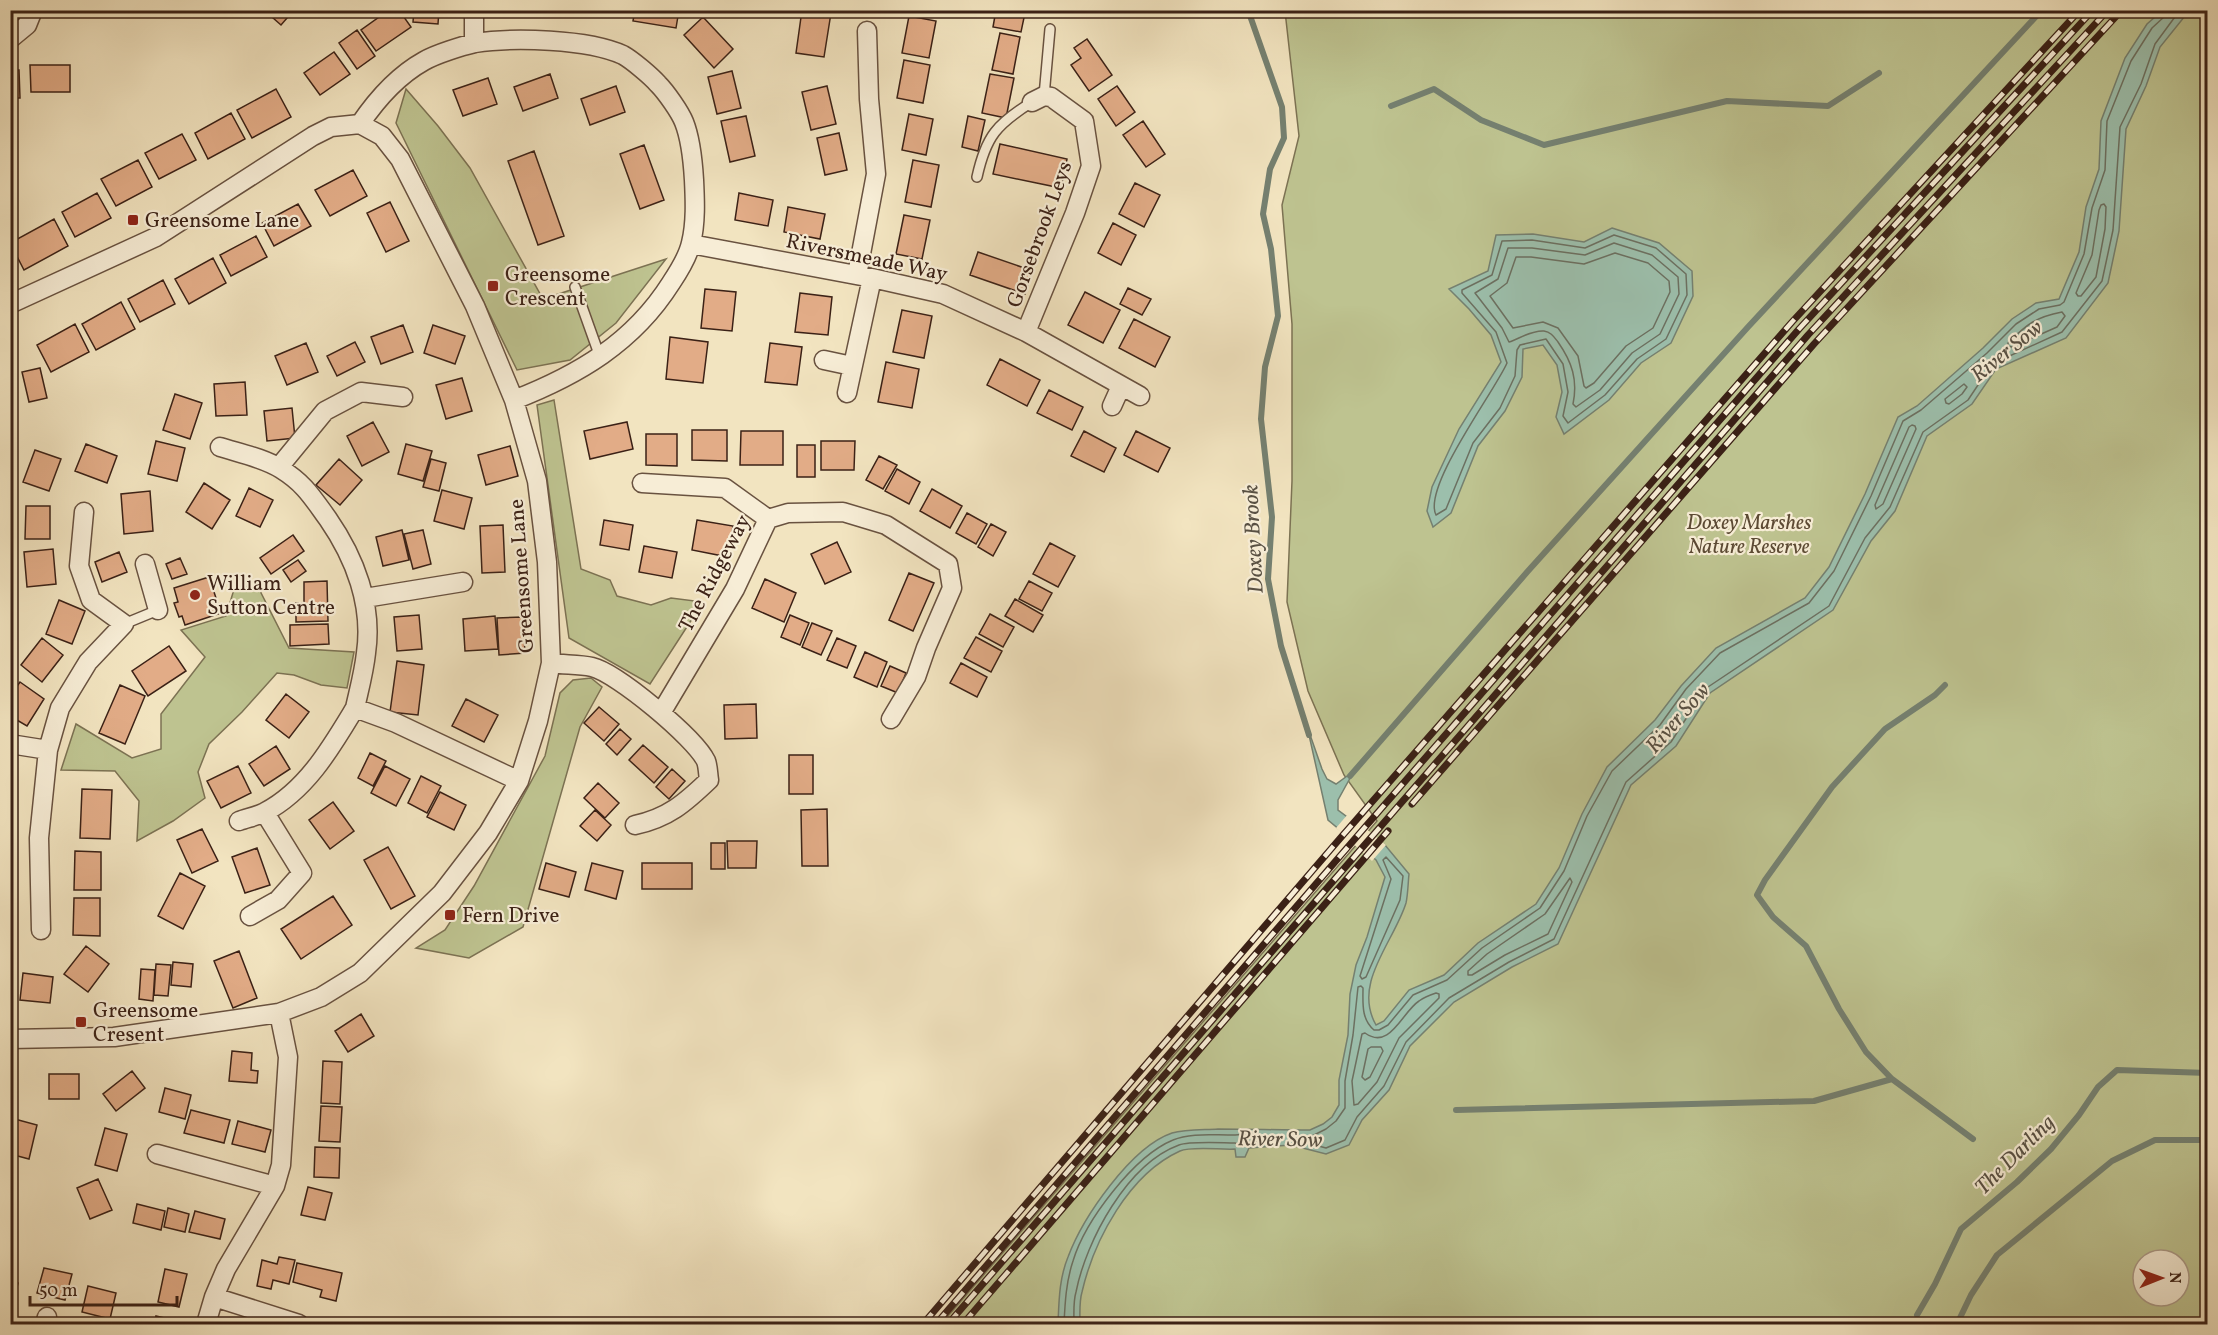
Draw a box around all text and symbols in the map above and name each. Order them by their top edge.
street label: Gorsebrook Leys [1000,157,1080,312]
place label: Greensome Lane [145,207,299,236]
marker: Greensome Lane [126,213,140,227]
street label: Riversmeade Way [783,227,951,290]
place label: Greensome Crescent [505,261,610,314]
marker: Greensome Crescent [486,279,500,293]
water label: River Sow [1965,313,2050,391]
water label: Doxey Brook [1236,483,1273,594]
street label: Greensome Lane [503,498,542,654]
street label: The Ridgeway [672,509,759,637]
park label: Doxey Marshes Nature Reserve [1687,509,1812,562]
place label: William Sutton Centre [207,570,335,623]
marker: William Sutton Centre [188,588,202,602]
water label: River Sow [1639,676,1719,761]
place label: Fern Drive [462,902,560,931]
marker: Fern Drive [443,908,457,922]
place label: Greensome Cresent [93,997,198,1050]
marker: Greensome Cresent [74,1015,88,1029]
water label: The Darling [1969,1108,2063,1203]
water label: River Sow [1237,1124,1323,1157]
north arrow [2131,1248,2191,1308]
scale bar [30,1269,177,1307]
text: N [2163,1272,2185,1284]
text: 50 m [39,1279,78,1304]

